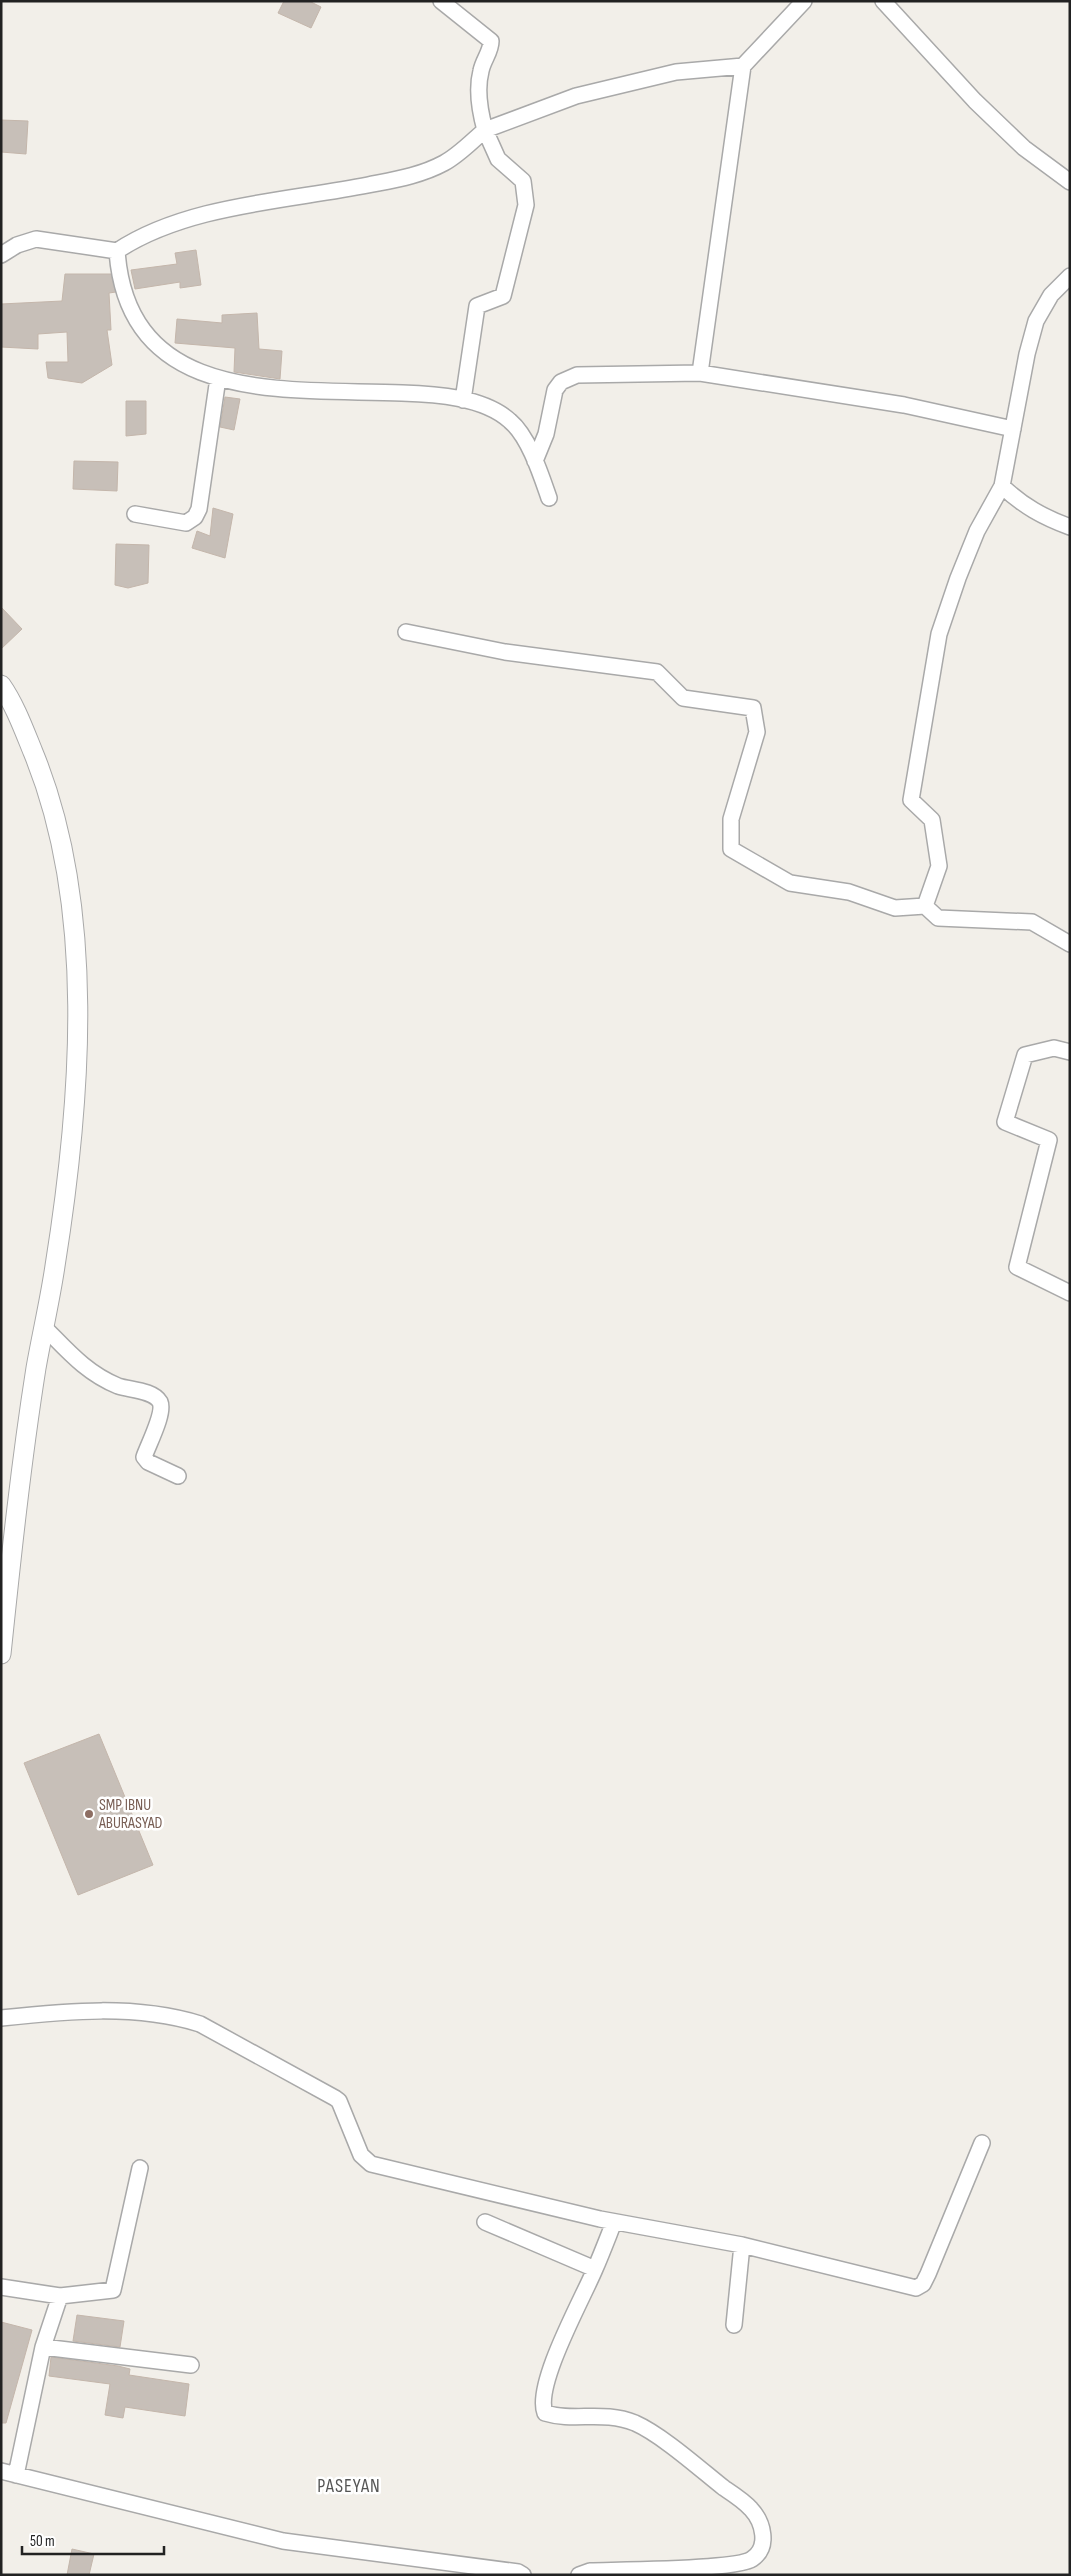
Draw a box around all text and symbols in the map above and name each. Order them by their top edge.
place label: SMP IBNU ABURASYAD [98,1796,163,1833]
marker: SMP IBNU ABURASYAD [83,1808,95,1820]
district label: PASEYAN [317,2475,381,2498]
scale bar [22,2524,165,2556]
text: 50 m [30,2532,55,2551]

